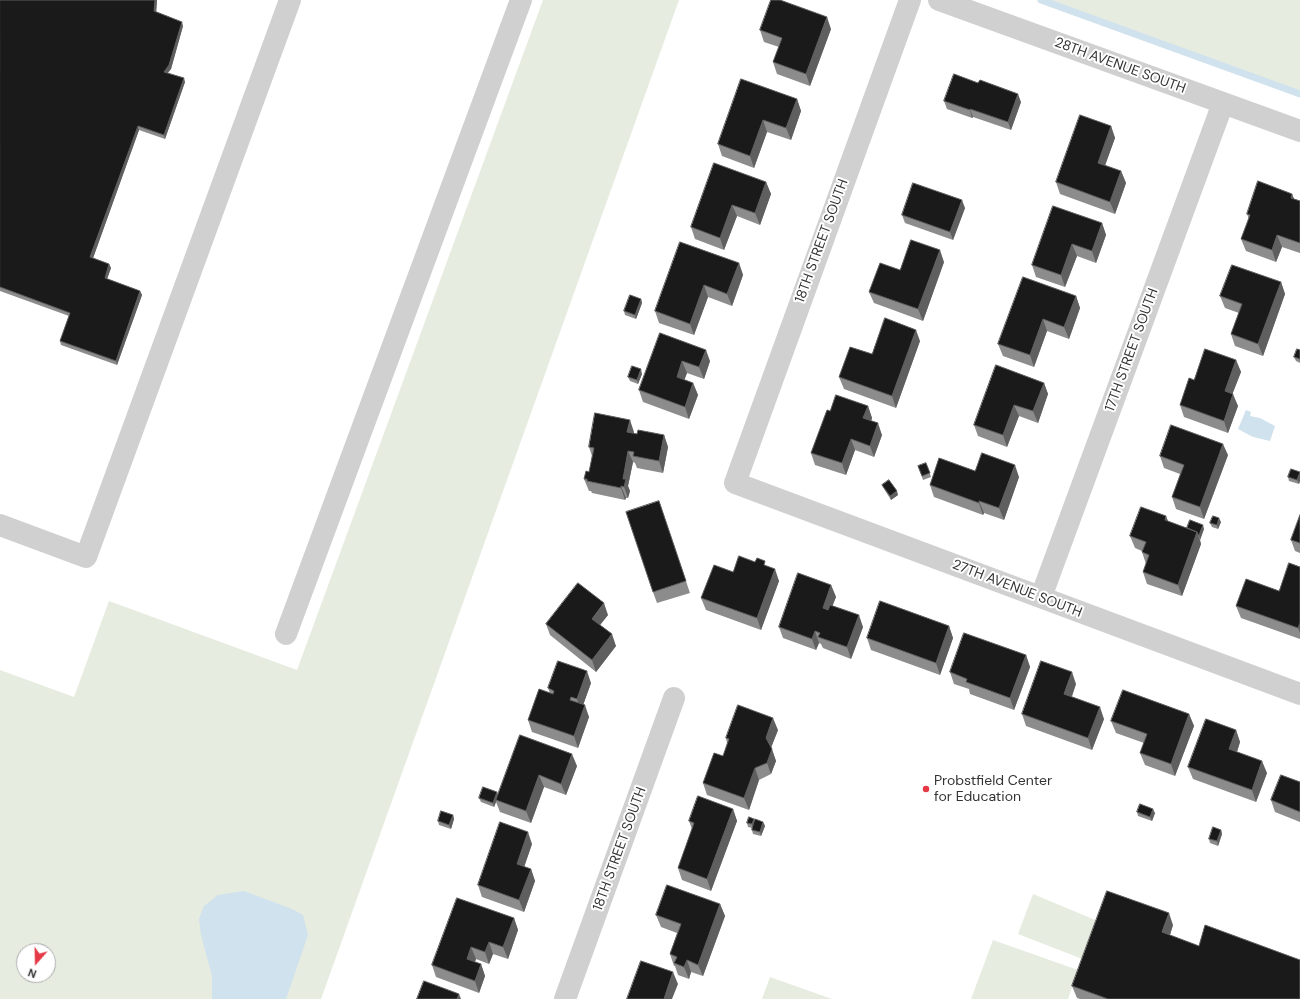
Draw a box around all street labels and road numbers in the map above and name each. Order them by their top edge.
street label: 28TH AVENUE SOUTH [1052,34,1188,98]
street label: 18TH STREET SOUTH [792,177,852,305]
street label: 17TH STREET SOUTH [1102,286,1162,414]
street label: 27TH AVENUE SOUTH [950,556,1084,622]
street label: 18TH STREET SOUTH [590,785,650,913]

